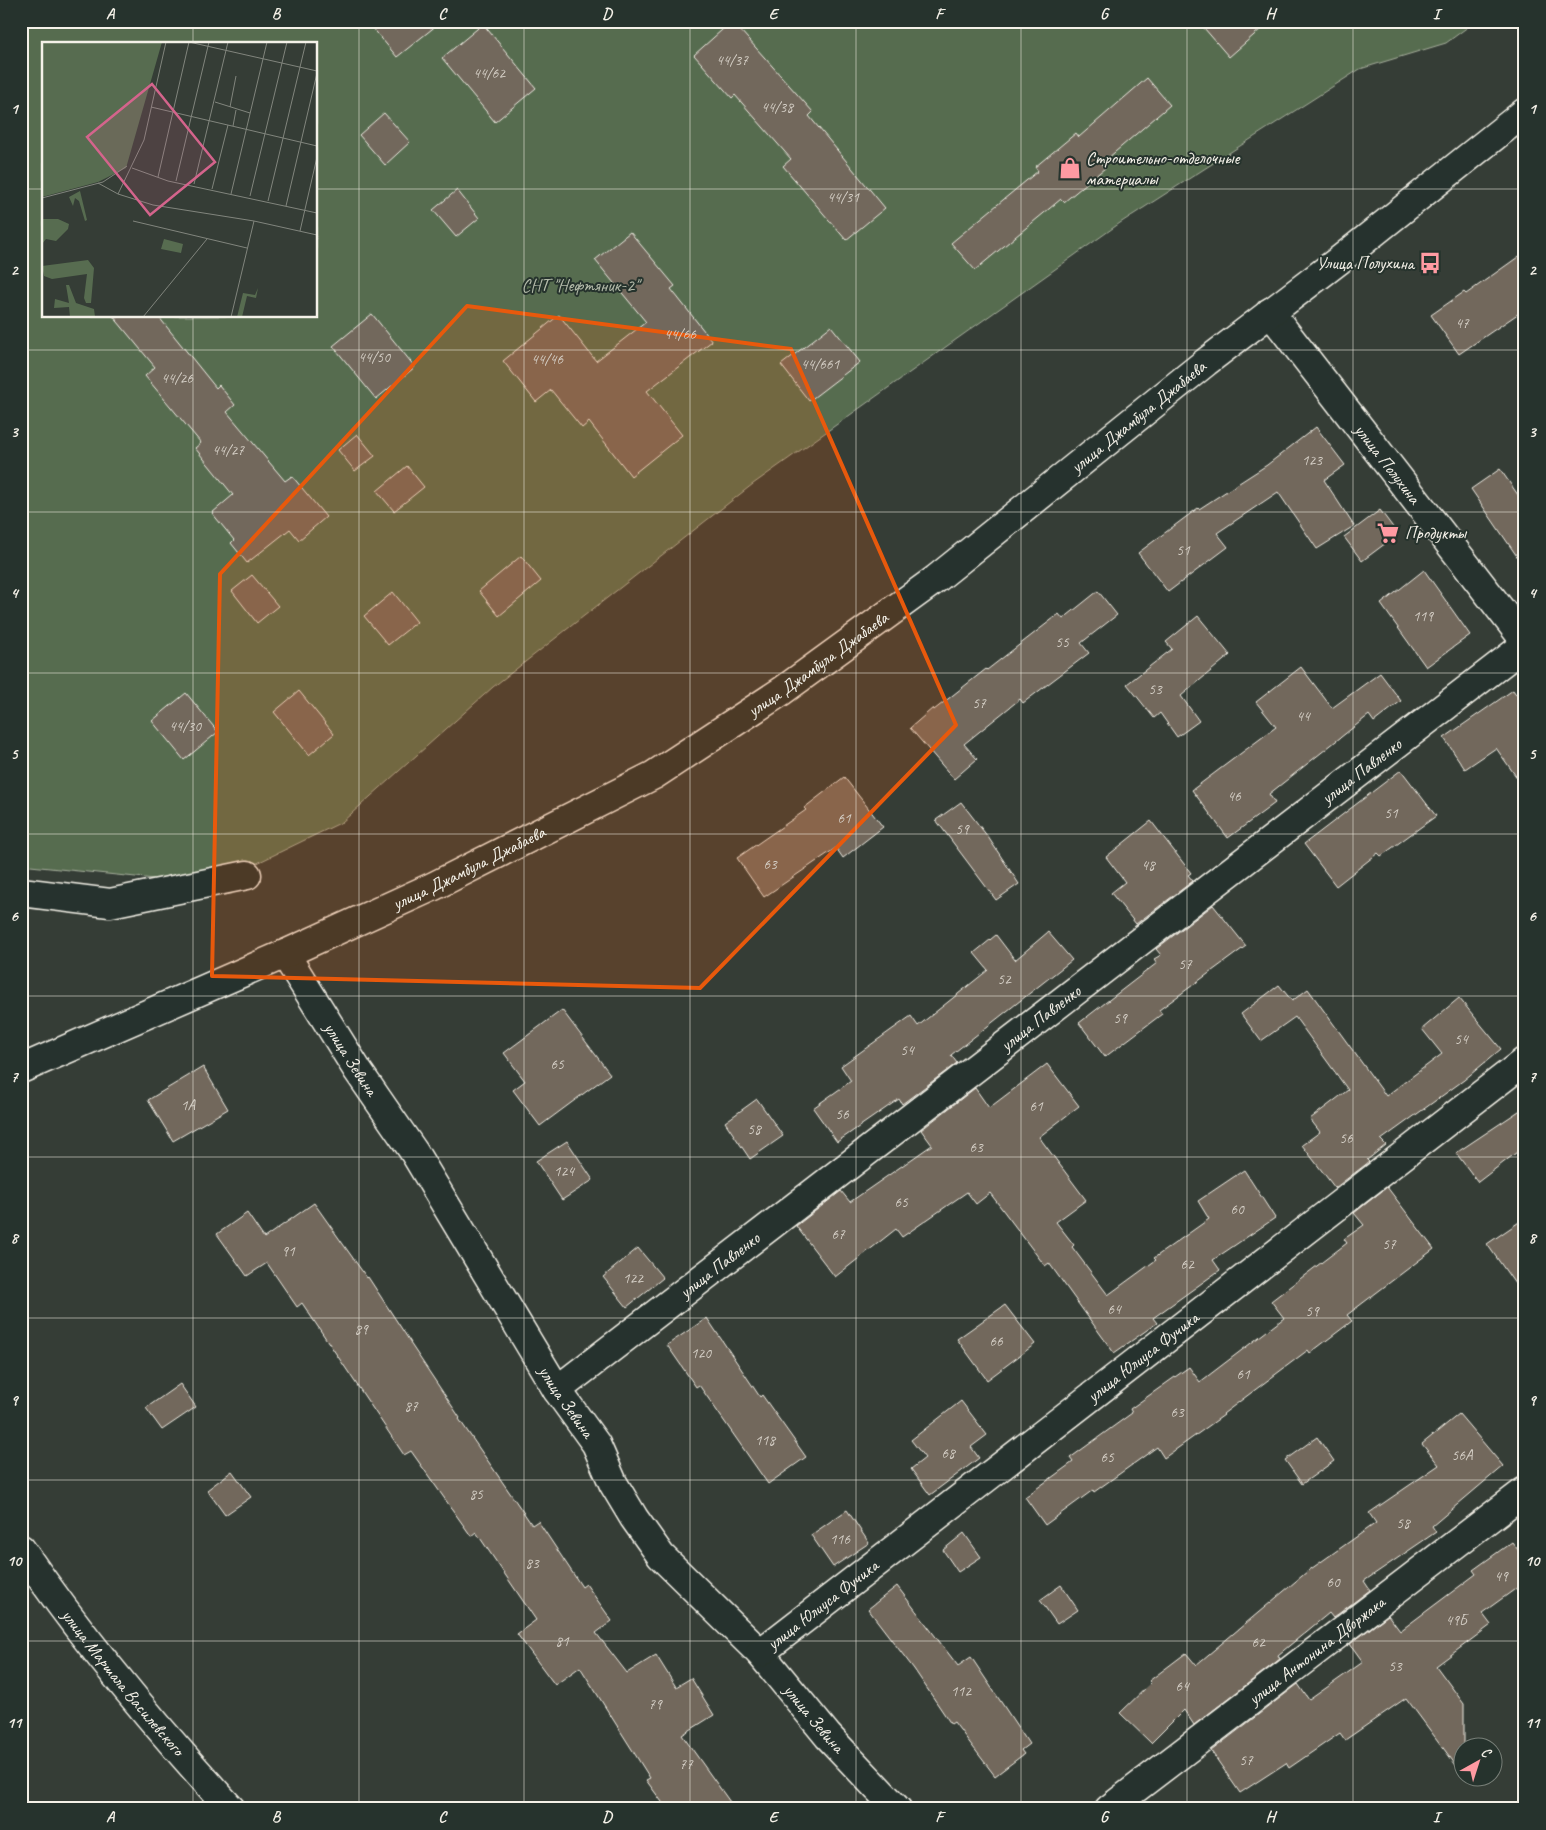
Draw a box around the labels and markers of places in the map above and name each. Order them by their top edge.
place label: Строительно-отделочные материалы [1086,147,1241,190]
shop icon: Строительно-отделочные материалы [1057,155,1083,181]
bus stop icon: Улица Полухина [1417,250,1443,276]
place label: Улица Полухина [1316,252,1416,274]
supermarket icon: Продукты [1375,520,1401,546]
place label: Продукты [1405,522,1468,544]

